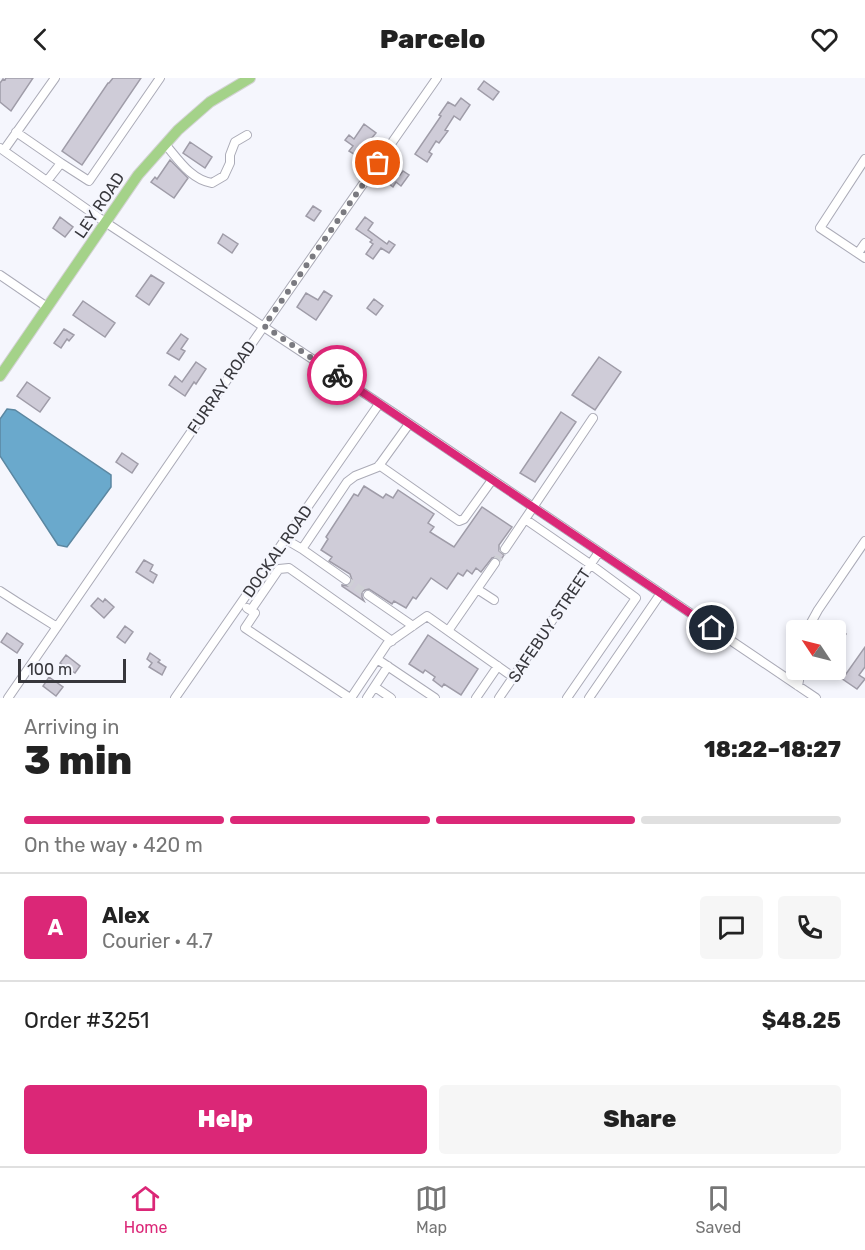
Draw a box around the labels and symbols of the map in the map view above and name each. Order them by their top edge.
pin [352,137,403,188]
street label: LEY ROAD [70,169,128,242]
street label: FURRAY ROAD [183,337,259,437]
courier [307,345,367,405]
street label: DOCKAL ROAD [239,502,316,601]
street label: SAFEBUY STREET [504,565,595,686]
pin [686,602,737,653]
north arrow [786,620,846,680]
scale bar [18,656,126,684]

